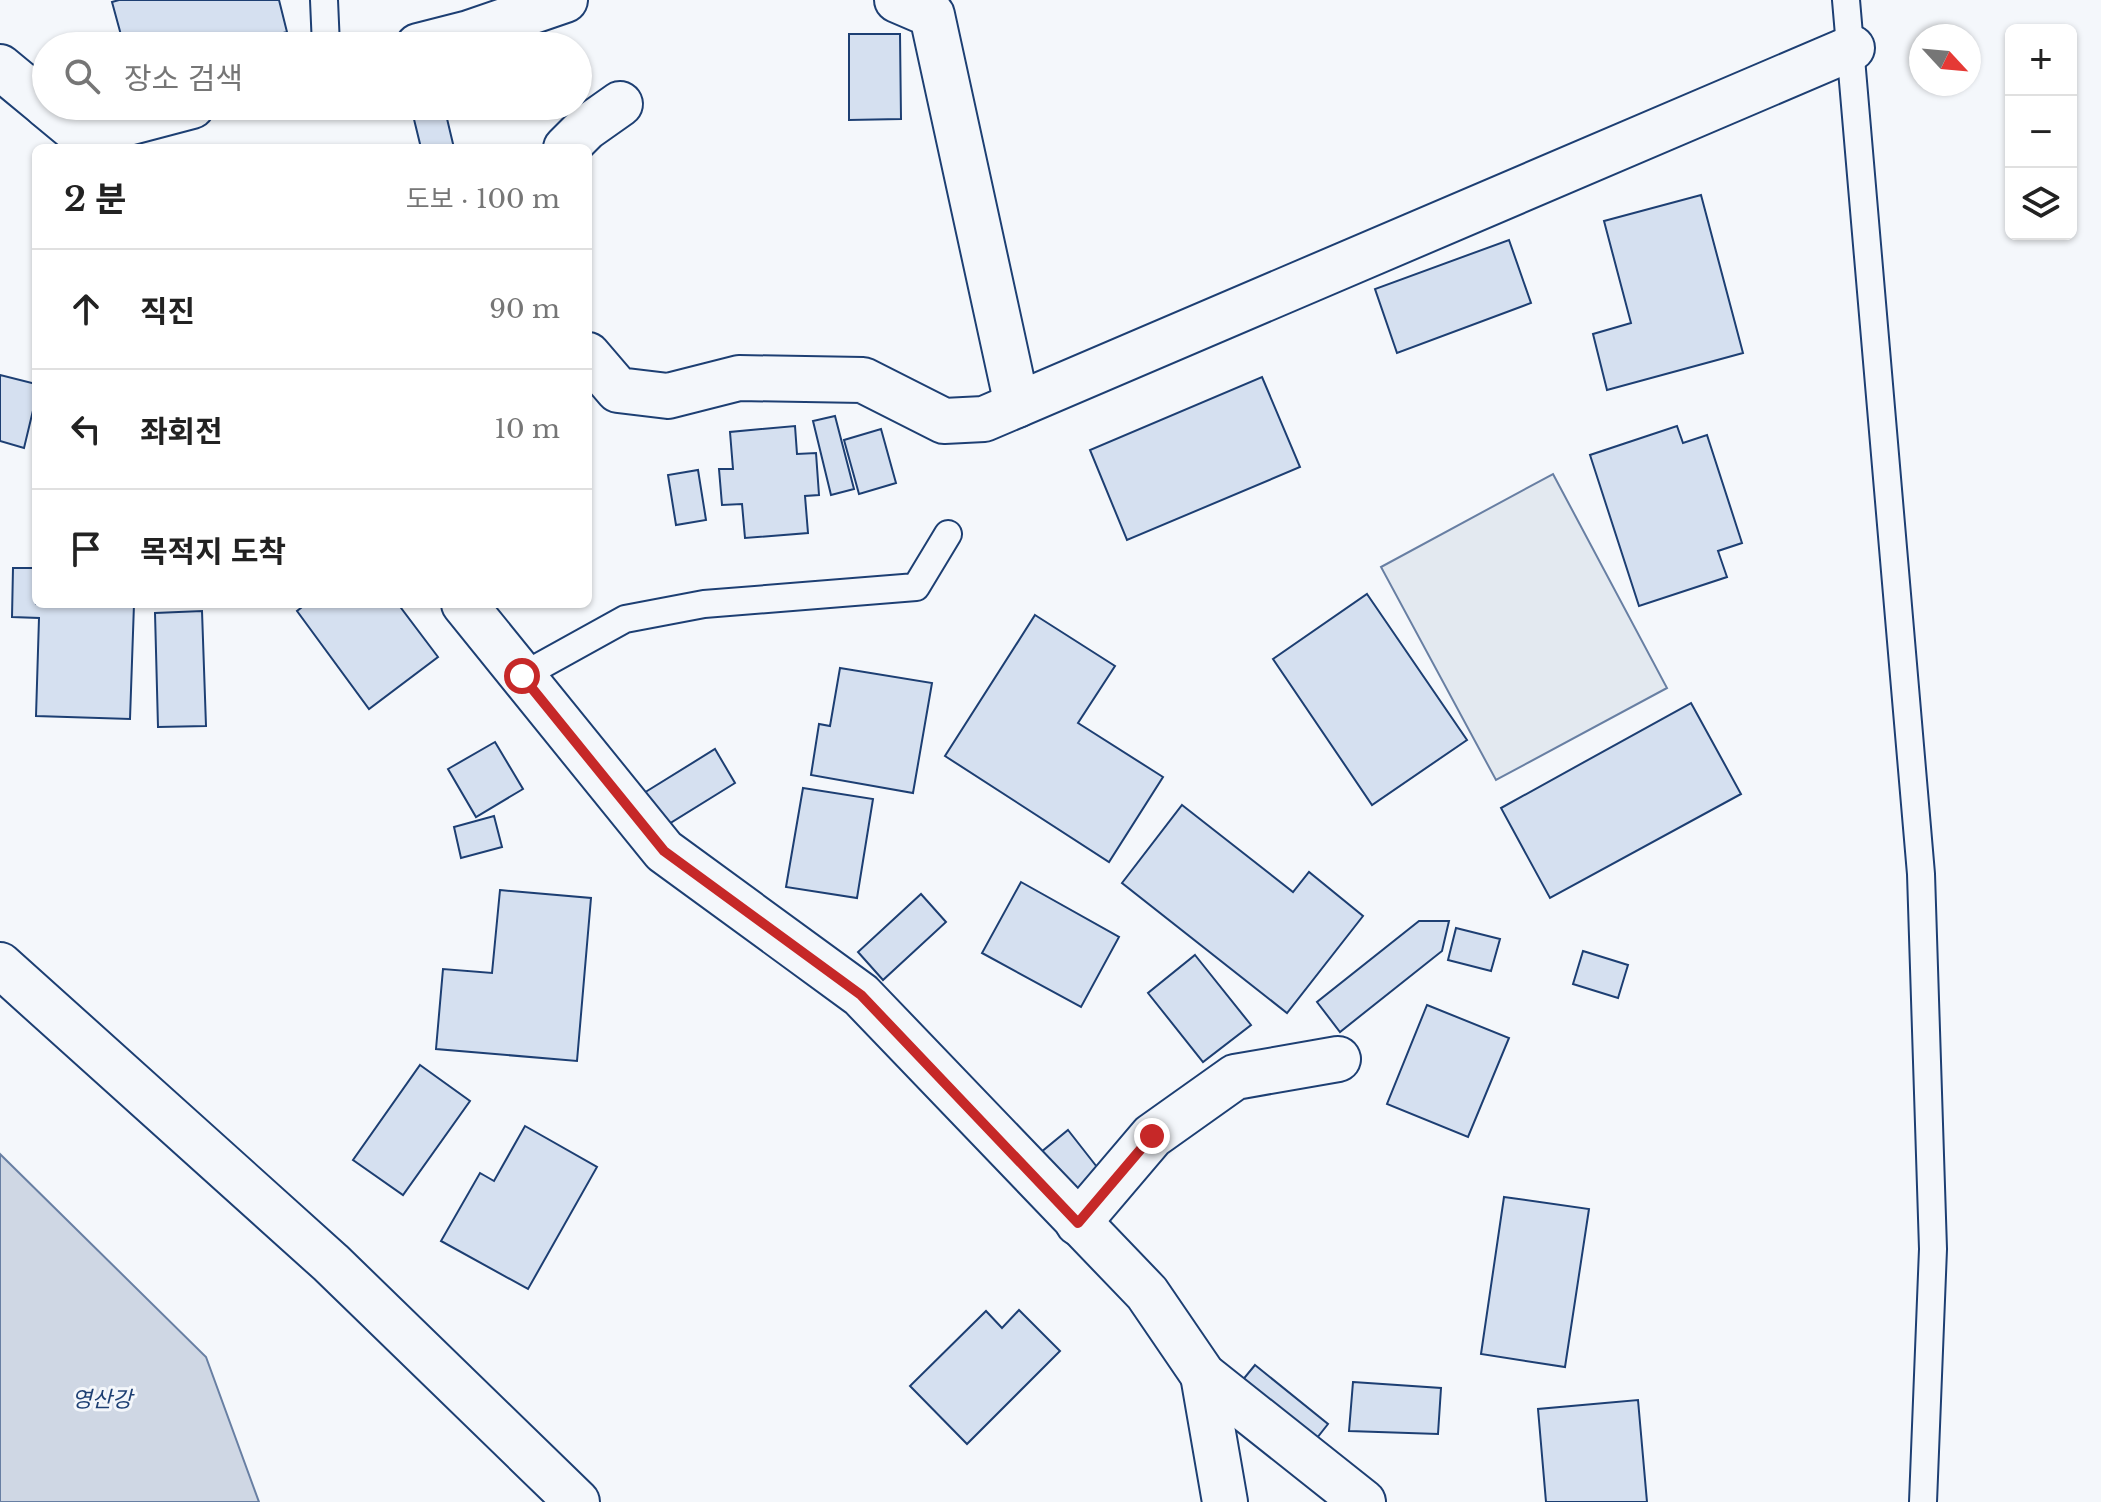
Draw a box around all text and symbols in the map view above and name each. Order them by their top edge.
north arrow [1909,24,1981,96]
map controls [2005,24,2077,240]
button: + [2005,24,2077,96]
search box [32,32,592,120]
icon: search [60,54,104,98]
text: 장소 검색 [124,60,243,97]
button: − [2005,96,2077,168]
button: layers [2005,168,2077,240]
text: 2 분 [64,178,126,220]
text: 도보 · 100 m [406,183,560,215]
icon: ahead [64,287,108,331]
text: 직진 [140,293,195,330]
text: 90 m [489,293,560,325]
icon: left [64,407,108,451]
text: 좌회전 [140,413,223,450]
text: 10 m [494,413,560,445]
icon: arrive [64,527,108,571]
text: 목적지 도착 [140,533,286,570]
route start [504,658,540,694]
route end [1134,1118,1170,1154]
water label: 영산강 [72,1386,135,1413]

